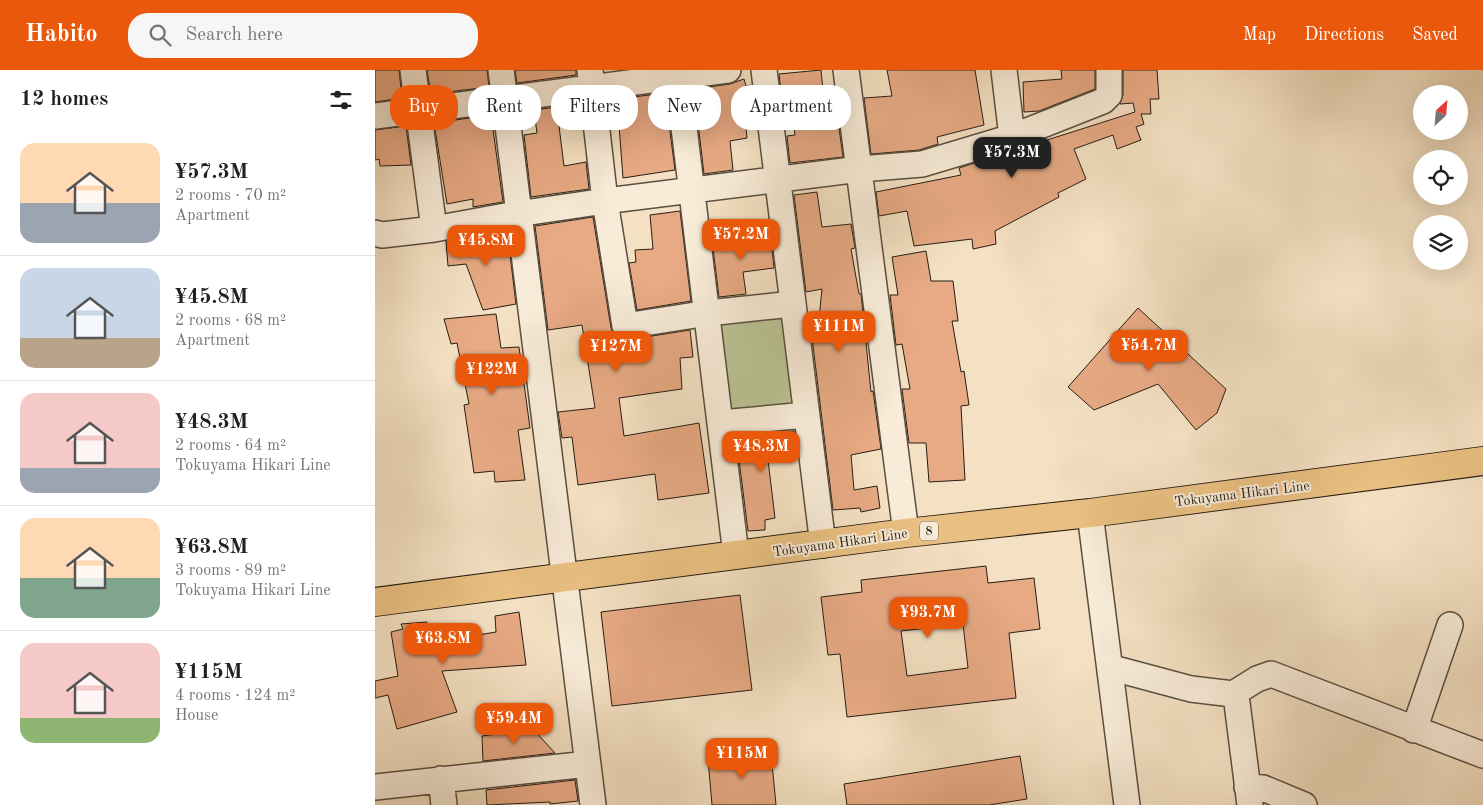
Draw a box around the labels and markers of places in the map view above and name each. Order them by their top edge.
pin: ¥57.3M [971,136,1053,179]
pin: ¥57.2M [700,218,782,261]
pin: ¥45.8M [445,224,527,267]
pin: ¥111M [804,310,874,353]
pin: ¥127M [581,330,651,373]
pin: ¥54.7M [1108,330,1190,372]
pin: ¥122M [457,354,527,396]
pin: ¥48.3M [720,430,802,473]
pin: ¥93.7M [887,596,969,639]
pin: ¥63.8M [402,622,484,665]
pin: ¥59.4M [473,702,555,745]
pin: ¥115M [707,738,777,780]

